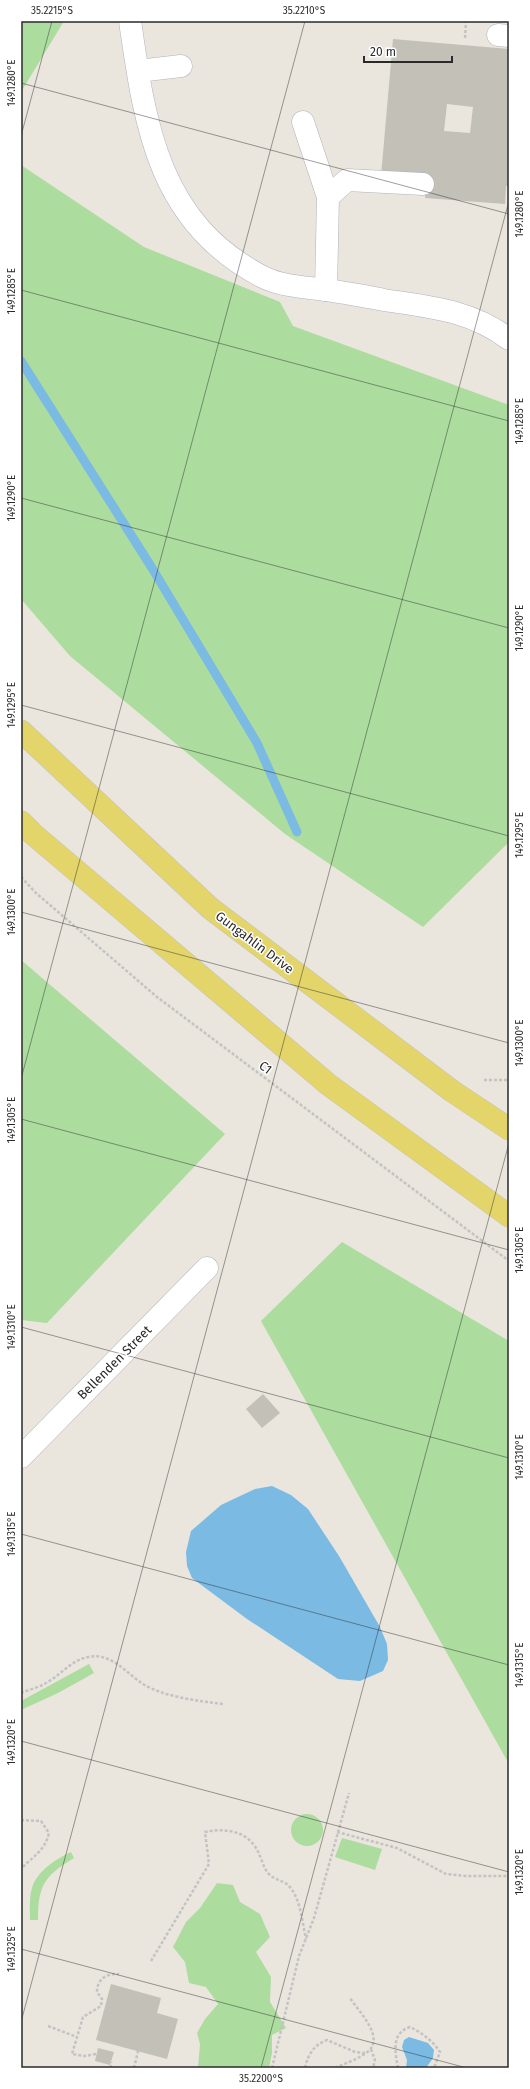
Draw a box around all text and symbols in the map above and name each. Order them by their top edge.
text: 35.2215°S [31,5,74,17]
text: 35.2210°S [283,5,326,17]
scale bar [364,38,452,64]
text: 20 m [370,45,396,59]
text: 149.1280°E [6,59,18,107]
text: 149.1280°E [514,190,526,238]
text: 149.1285°E [6,268,18,314]
text: 149.1285°E [514,398,526,444]
text: 149.1290°E [6,475,18,521]
text: 149.1290°E [514,605,526,651]
text: 149.1295°E [6,682,18,728]
text: 149.1295°E [514,812,526,858]
text: 149.1300°E [6,888,18,936]
street label: Gungahlin Drive [213,908,297,977]
text: 149.1300°E [514,1019,526,1067]
street label: C1 [256,1058,275,1077]
text: 149.1305°E [6,1097,18,1143]
text: 149.1305°E [514,1227,526,1273]
text: 149.1310°E [6,1304,18,1350]
street label: Bellenden Street [74,1322,155,1402]
text: 149.1310°E [514,1434,526,1480]
text: 149.1315°E [6,1512,18,1557]
text: 149.1315°E [514,1643,526,1688]
text: 149.1320°E [6,1719,18,1765]
text: 149.1320°E [514,1849,526,1895]
text: 149.1325°E [6,1926,18,1972]
text: 35.2200°S [239,2073,284,2085]

